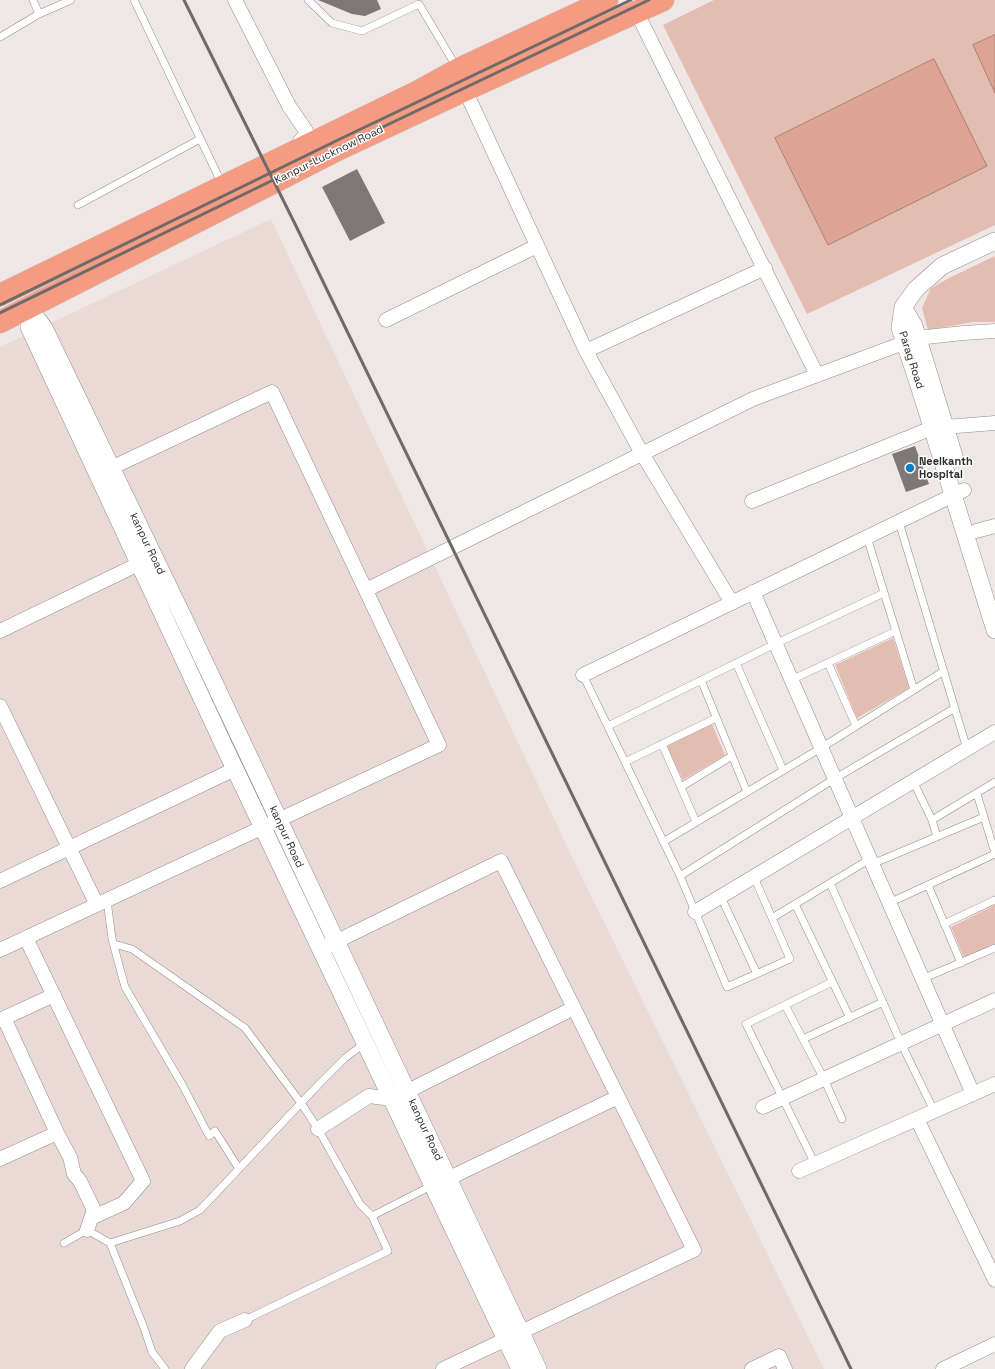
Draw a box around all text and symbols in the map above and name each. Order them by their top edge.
street label: Kanpur-Lucknow Road [272,123,386,187]
street label: Parag Road [895,330,927,390]
place label: Neelkanth Hospital [919,455,973,481]
marker: Neelkanth Hospital [904,462,916,474]
street label: kanpur Road [126,511,168,577]
street label: kanpur Road [266,804,306,870]
street label: kanpur Road [405,1097,445,1163]

